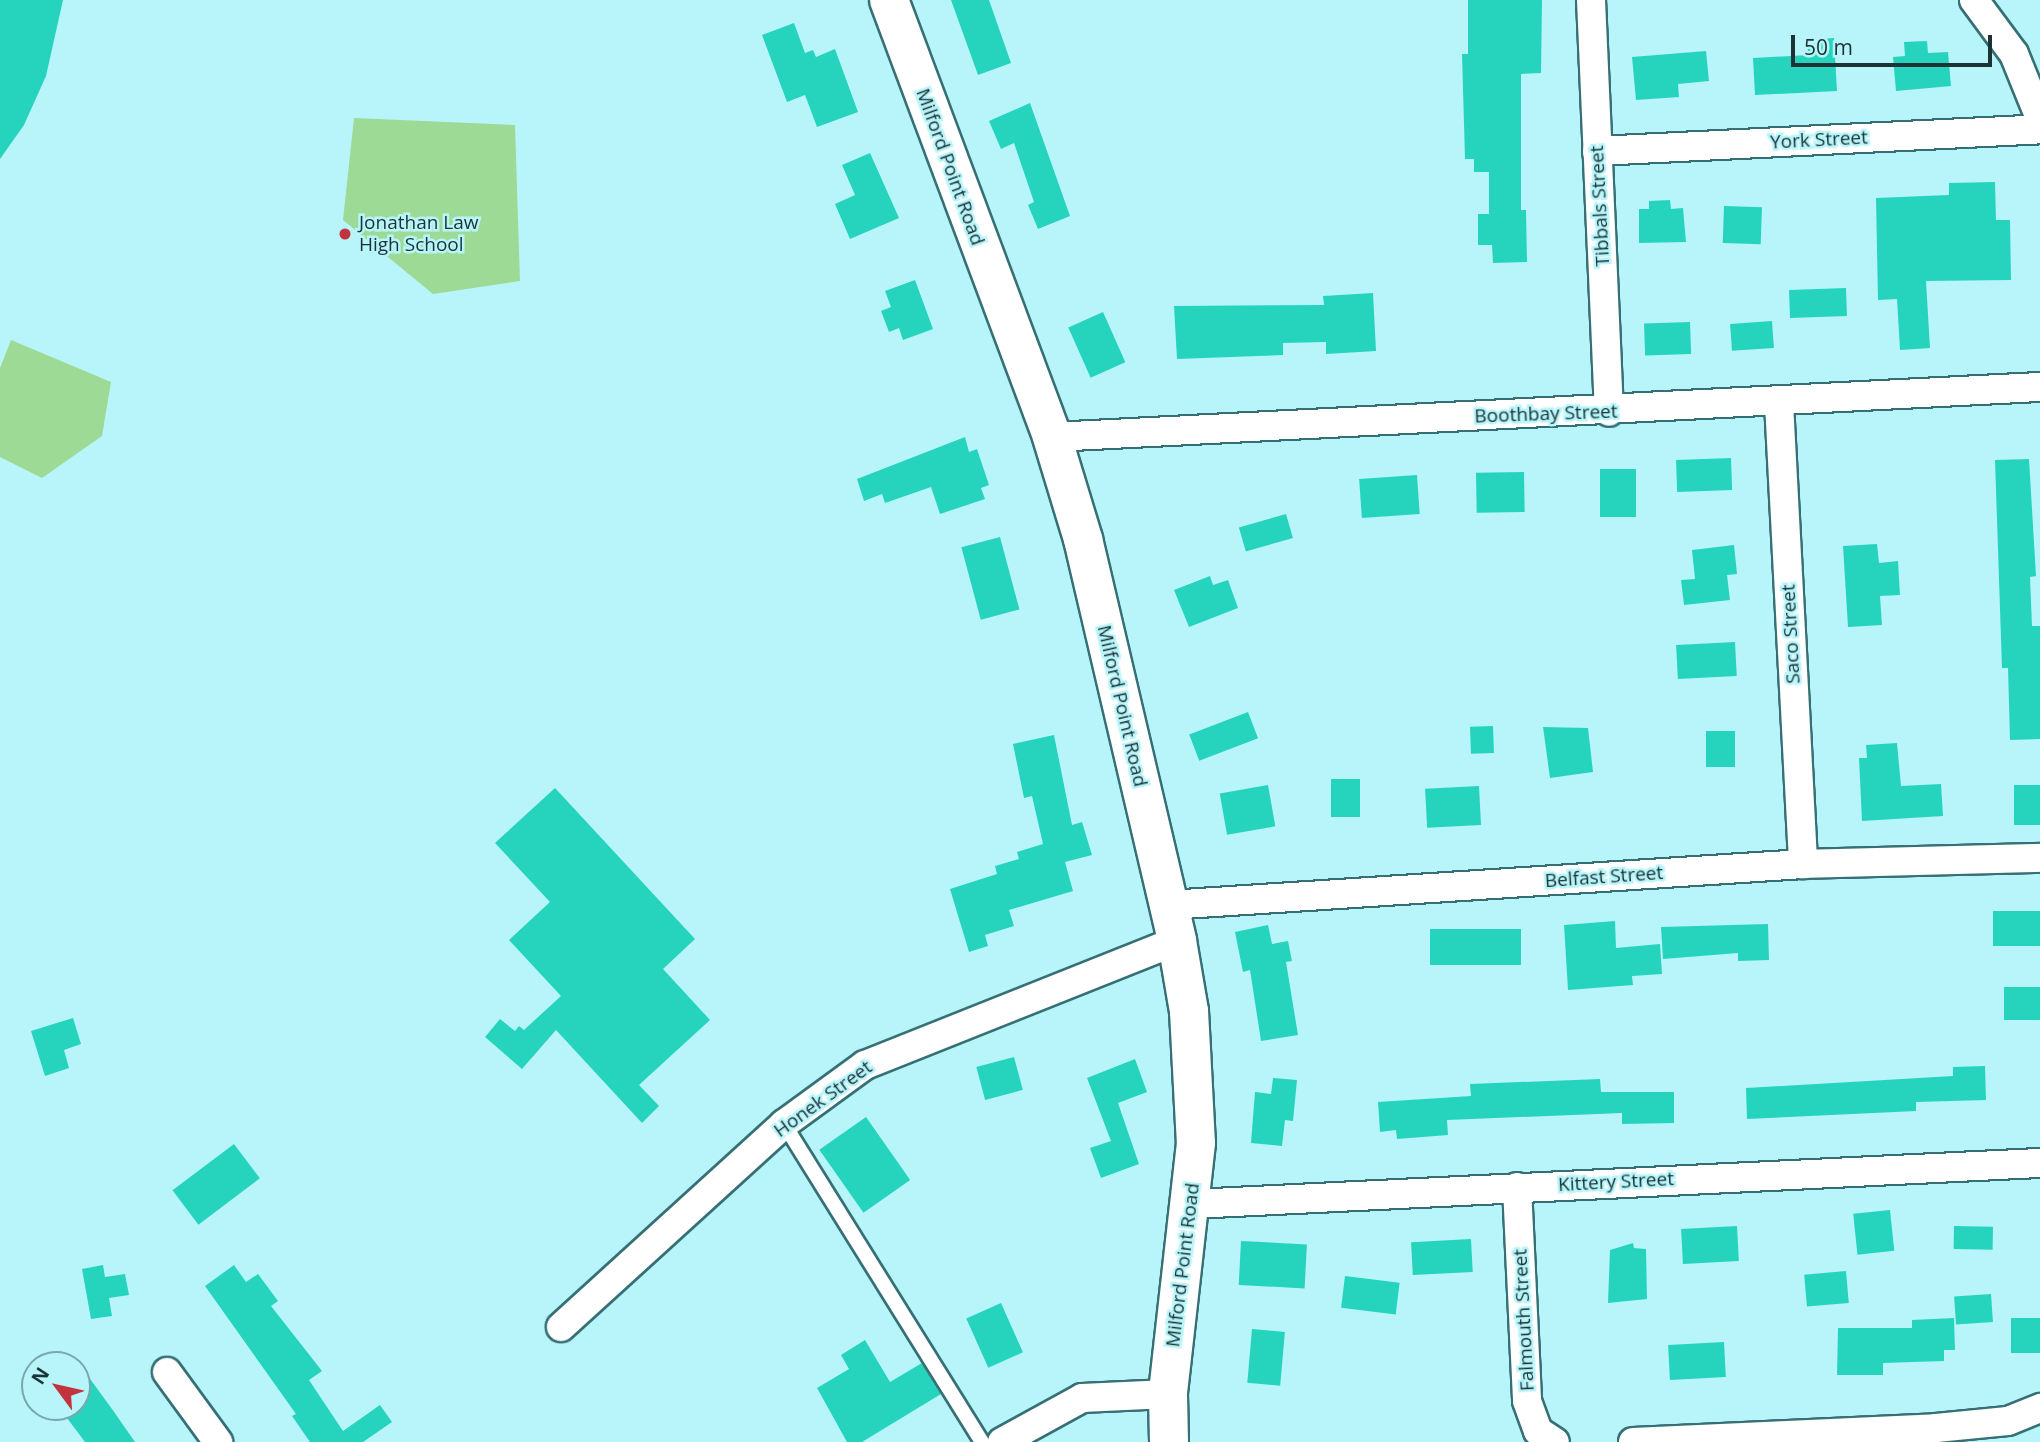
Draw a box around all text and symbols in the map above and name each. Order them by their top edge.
scale bar [1795,21,1996,65]
text: 50 m [1804,33,1853,61]
street label: Milford Point Road [911,85,989,249]
street label: York Street [1770,126,1868,154]
street label: Tibbals Street [1585,145,1615,267]
place label: Jonathan Law High School [359,212,479,256]
marker: Jonathan Law High School [337,226,353,242]
street label: Boothbay Street [1474,400,1618,428]
street label: Saco Street [1777,584,1805,684]
street label: Milford Point Road [1092,623,1152,789]
street label: Belfast Street [1544,861,1664,893]
street label: Honek Street [769,1056,877,1142]
street label: Kittery Street [1558,1168,1674,1196]
street label: Milford Point Road [1162,1182,1204,1348]
street label: Falmouth Street [1509,1248,1539,1392]
north arrow [21,1351,91,1421]
text: N [25,1362,55,1389]

